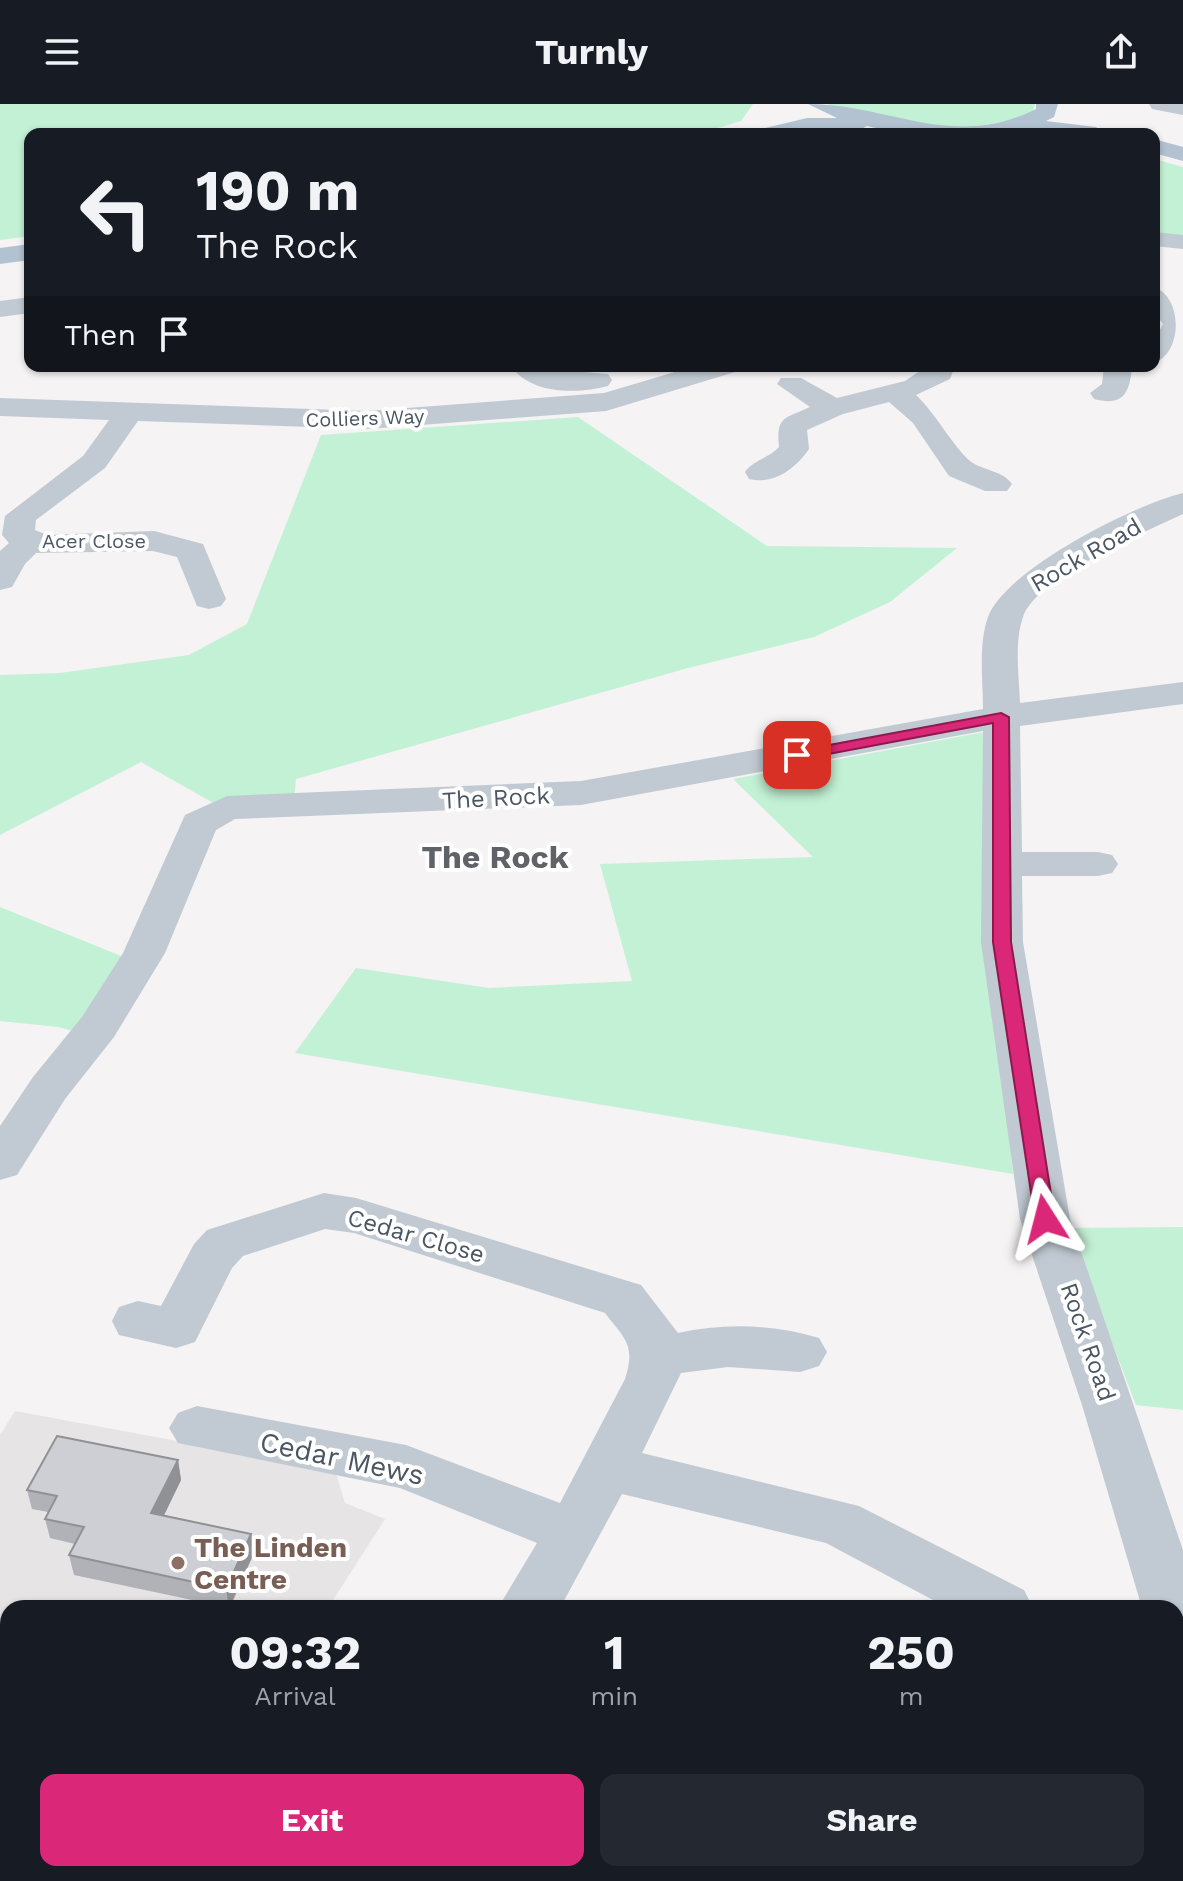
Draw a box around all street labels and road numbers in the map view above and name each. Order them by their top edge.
street label: Colliers Way [305,404,426,432]
street label: Rock Road [1026,512,1146,598]
street label: Acer Close [42,529,146,553]
street label: The Rock [441,781,551,815]
street label: Cedar Close [344,1203,488,1269]
street label: Rock Road [1055,1279,1121,1405]
street label: Cedar Mews [257,1425,427,1492]

